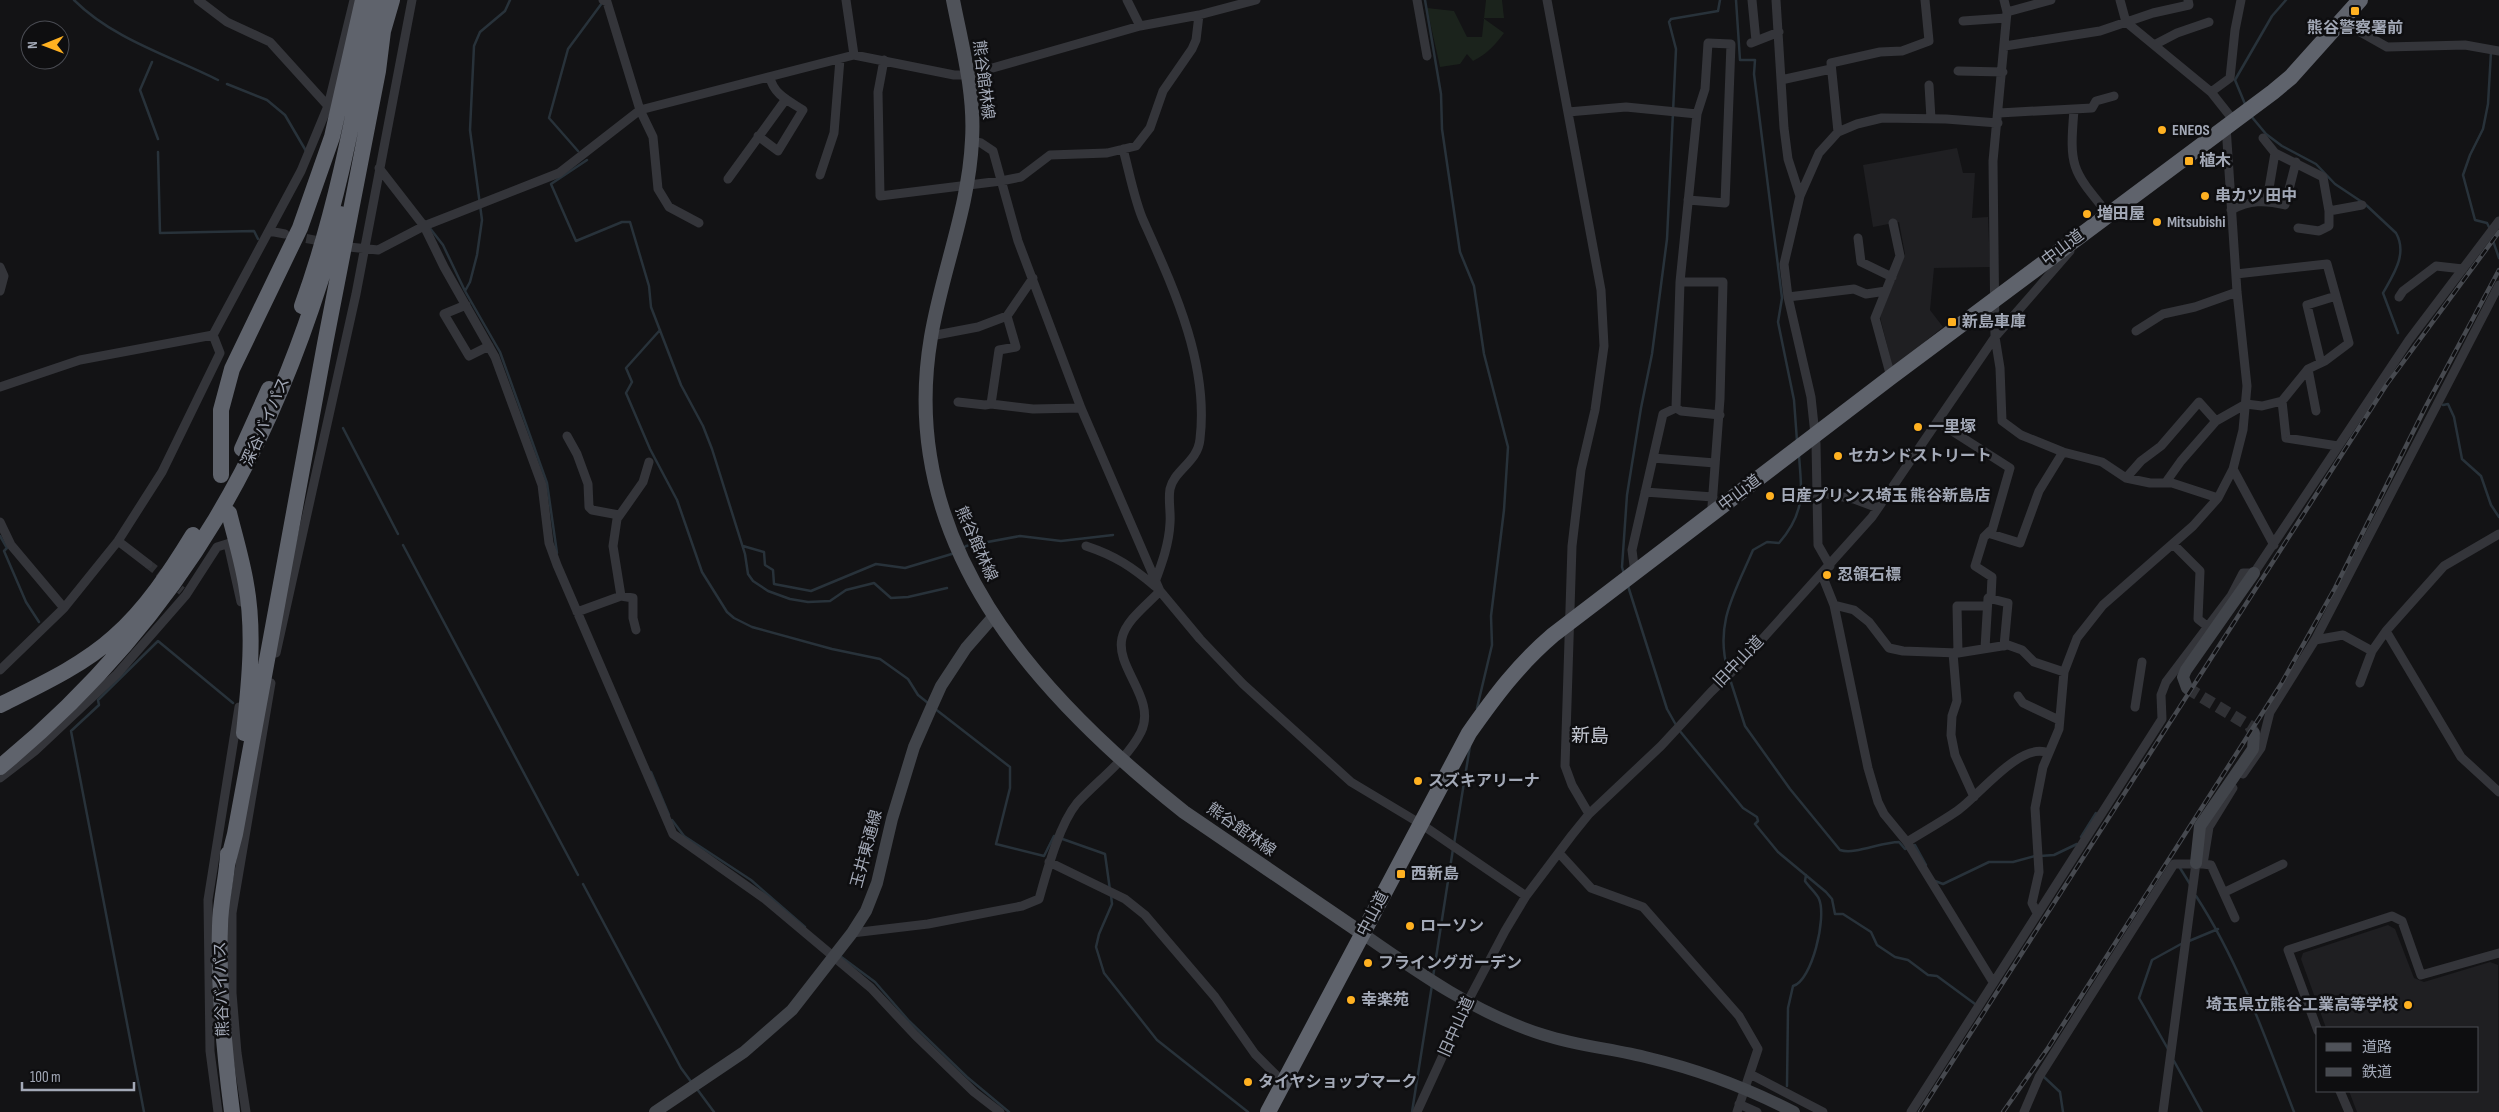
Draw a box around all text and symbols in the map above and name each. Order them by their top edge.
marker: 熊谷警察署前 [2349,5,2361,17]
place label: 熊谷警察署前 [2307,18,2403,38]
north arrow [20,20,70,70]
street label: 熊谷館林線 [969,39,997,121]
text: N [24,41,41,49]
place label: ENEOS [2172,121,2210,140]
marker: ENEOS [2156,124,2168,136]
place label: 植木 [2199,151,2231,171]
marker: 植木 [2183,155,2195,167]
place label: 串カツ 田中 [2215,187,2298,206]
marker: 串カツ 田中 [2199,190,2211,202]
place label: 増田屋 [2097,204,2145,224]
marker: 増田屋 [2081,208,2093,220]
place label: Mitsubishi [2167,213,2225,232]
marker: Mitsubishi [2151,216,2163,228]
street label: 中山道 [2038,226,2088,270]
place label: 新島車庫 [1962,313,2026,332]
marker: 新島車庫 [1946,316,1958,328]
street label: 深谷バイパス [238,374,294,470]
place label: 一里塚 [1928,418,1976,437]
marker: 一里塚 [1912,421,1924,433]
place label: セカンドストリート [1848,447,1992,466]
marker: セカンドストリート [1832,450,1844,462]
street label: 中山道 [1715,471,1765,515]
place label: 日産プリンス埼玉 熊谷新島店 [1780,486,1990,506]
marker: 日産プリンス埼玉 熊谷新島店 [1764,490,1776,502]
street label: 熊谷館林線 [951,504,1001,584]
place label: 忍領石標 [1837,566,1901,585]
marker: 忍領石標 [1821,569,1833,581]
street label: 旧中山道 [1710,632,1768,692]
district label: 新島 [1571,725,1609,748]
place label: スズキアリーナ [1428,772,1540,791]
marker: スズキアリーナ [1412,775,1424,787]
street label: 熊谷館林線 [1203,799,1279,861]
street label: 玉井東通線 [847,808,887,890]
place label: 西新島 [1411,865,1459,884]
marker: 西新島 [1395,868,1407,880]
street label: 中山道 [1353,888,1393,940]
place label: ローソン [1420,917,1484,936]
marker: ローソン [1404,920,1416,932]
street label: 熊谷バイパス [211,941,233,1037]
place label: フライングガーデン [1378,953,1522,973]
marker: フライングガーデン [1362,957,1374,969]
place label: 幸楽苑 [1361,991,1409,1010]
marker: 幸楽苑 [1345,994,1357,1006]
street label: 旧中山道 [1435,994,1479,1060]
place label: 埼玉県立熊谷工業高等学校 [2206,995,2398,1015]
marker: 埼玉県立熊谷工業高等学校 [2402,999,2414,1011]
legend [2316,1027,2479,1092]
text: 道路 [2362,1038,2392,1057]
scale bar [22,1060,135,1092]
text: 鉄道 [2362,1063,2392,1082]
text: 100 m [30,1068,61,1087]
place label: タイヤショップマーク [1258,1073,1418,1092]
marker: タイヤショップマーク [1242,1076,1254,1088]

